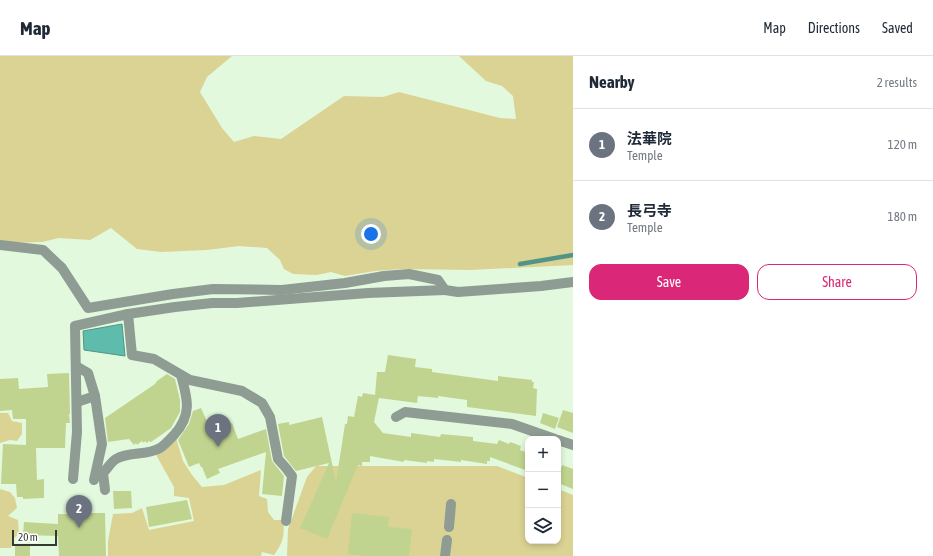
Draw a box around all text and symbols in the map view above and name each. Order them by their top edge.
text: Map [20,17,51,39]
text: Map [763,20,786,36]
text: Directions [808,20,860,36]
text: Saved [882,20,913,36]
text: Nearby [589,72,635,92]
text: 2 results [877,75,917,90]
text: 法華院 [627,130,672,147]
text: 1 [599,137,605,152]
text: 120 m [888,137,917,152]
text: Temple [627,148,663,163]
text: 長弓寺 [627,202,672,219]
text: 2 [599,209,605,224]
text: 180 m [888,209,917,224]
text: Temple [627,220,663,235]
your location [361,224,381,244]
button: Save [589,264,749,300]
button: Share [757,264,917,300]
pin: 1 [205,414,231,447]
map controls [525,436,561,544]
button: + [525,436,561,472]
button: − [525,472,561,508]
pin: 2 [66,495,92,528]
button: layers [525,508,561,544]
scale bar [12,528,57,547]
text: 20 m [18,531,38,543]

